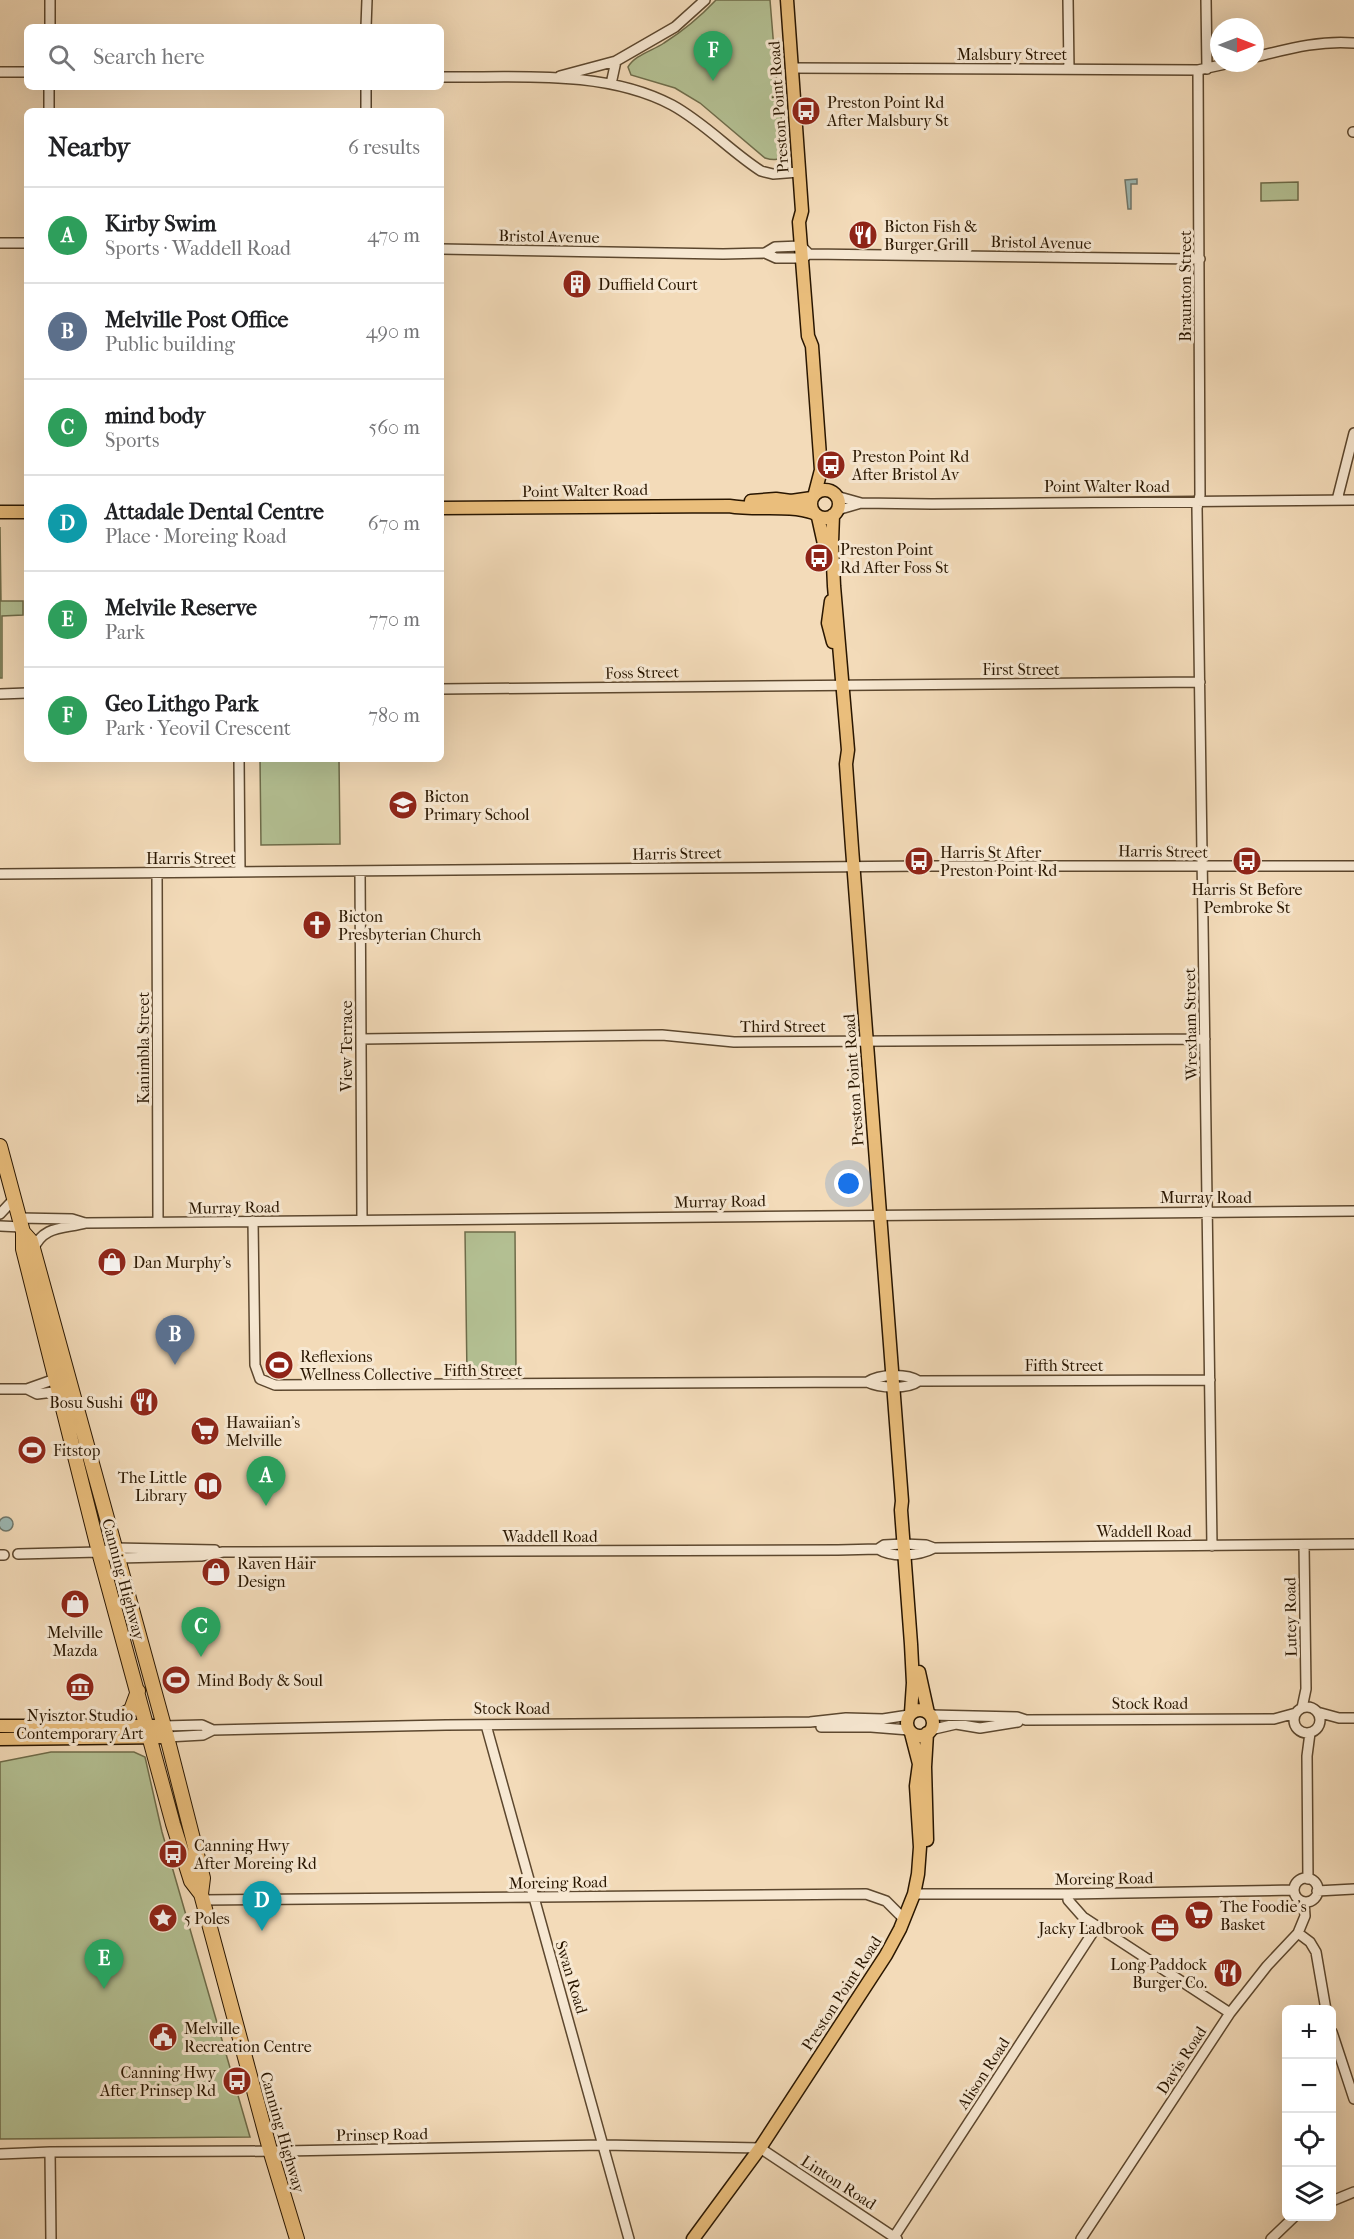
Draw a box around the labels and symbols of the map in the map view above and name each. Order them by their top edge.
north arrow [1210,18,1264,72]
pin: F [694,32,732,81]
street label: Preston Point Road [764,40,793,174]
street label: Malsbury Street [957,45,1068,64]
place label: Preston Point Rd After Malsbury St [826,93,949,130]
bus stop icon: Preston Point Rd After Malsbury St [790,95,822,127]
place label: Bicton Fish & Burger Grill [884,217,977,254]
restaurant icon: Bicton Fish & Burger Grill [847,219,879,251]
street label: Bristol Avenue [498,226,600,247]
street label: Braunton Street [1176,230,1195,342]
street label: Bristol Avenue [990,232,1092,253]
building icon: Duffield Court [561,268,593,300]
place label: Duffield Court [598,275,698,294]
place label: Preston Point Rd After Bristol Av [851,447,969,484]
bus stop icon: Preston Point Rd After Bristol Av [815,449,847,481]
street label: Point Walter Road [1044,477,1170,496]
street label: Point Walter Road [522,480,649,501]
place label: Preston Point Rd After Foss St [840,540,949,577]
bus stop icon: Preston Point Rd After Foss St [803,542,835,574]
street label: First Street [982,660,1060,679]
street label: Foss Street [605,662,680,683]
place label: Bicton Primary School [424,787,530,824]
school or university icon: Bicton Primary School [387,789,419,821]
street label: Harris Street [1118,841,1208,862]
street label: Harris Street [632,843,722,864]
place label: Harris St After Preston Point Rd [940,843,1057,880]
bus stop icon: Harris St After Preston Point Rd [903,845,935,877]
bus stop icon: Harris St Before Pembroke St [1231,845,1263,877]
street label: Harris Street [146,849,236,868]
place label: Harris St Before Pembroke St [1191,880,1303,917]
place label: Bicton Presbyterian Church [338,907,481,944]
church icon: Bicton Presbyterian Church [301,909,333,941]
street label: Wrexham Street [1180,967,1201,1082]
street label: Kanimbla Street [134,992,153,1104]
street label: View Terrace [337,1000,356,1093]
street label: Preston Point Road [839,1013,868,1147]
street label: Third Street [740,1017,826,1036]
your location [834,1169,863,1198]
street label: Murray Road [1160,1188,1252,1207]
street label: Murray Road [674,1191,766,1212]
street label: Murray Road [188,1197,280,1218]
shop icon: Dan Murphy's [96,1246,128,1278]
place label: Dan Murphy's [133,1253,231,1272]
pin: B [156,1316,195,1365]
place label: Reflexions Wellness Collective [299,1347,432,1384]
sports icon: Reflexions Wellness Collective [263,1349,295,1381]
street label: Fifth Street [1025,1356,1104,1375]
street label: Fifth Street [444,1361,523,1380]
restaurant icon: Bosu Sushi [128,1386,160,1418]
place label: Bosu Sushi [49,1393,123,1412]
place label: Hawaiian's Melville [226,1413,300,1450]
supermarket icon: Hawaiian's Melville [189,1415,221,1447]
sports icon: Fitstop [16,1434,48,1466]
place label: Fitstop [53,1441,101,1460]
pin: A [246,1456,286,1506]
place label: The Little Library [118,1468,187,1505]
library icon: The Little Library [192,1470,224,1502]
street label: Canning Highway [98,1516,149,1642]
street label: Waddell Road [1095,1522,1192,1541]
street label: Waddell Road [501,1527,598,1546]
place label: Raven Hair Design [237,1554,316,1591]
shop icon: Raven Hair Design [200,1556,232,1588]
street label: Lutey Road [1280,1577,1301,1657]
shop icon: Melville Mazda [59,1588,91,1620]
pin: C [182,1608,220,1657]
place label: Melville Mazda [47,1623,103,1660]
sports icon: Mind Body & Soul [160,1664,192,1696]
museum icon: Nyisztor Studio Contemporary Art [64,1671,96,1703]
place label: Mind Body & Soul [197,1671,324,1690]
street label: Stock Road [1112,1694,1188,1713]
street label: Stock Road [474,1699,550,1718]
place label: Nyisztor Studio Contemporary Art [16,1706,144,1743]
place label: Canning Hwy After Moreing Rd [193,1836,317,1873]
bus stop icon: Canning Hwy After Moreing Rd [157,1838,189,1870]
street label: Moreing Road [1055,1868,1154,1889]
street label: Moreing Road [509,1872,608,1893]
pin: D [242,1882,282,1931]
place label: The Foodie's Basket [1220,1897,1307,1934]
supermarket icon: The Foodie's Basket [1183,1899,1215,1931]
place icon: 5 Poles [147,1902,179,1934]
place label: 5 Poles [184,1909,230,1928]
office icon: Jacky Ladbrook [1149,1912,1181,1944]
place label: Jacky Ladbrook [1037,1919,1145,1938]
street label: Preston Point Road [797,1932,886,2054]
street label: Swan Road [551,1938,592,2016]
pin: E [84,1940,124,1989]
place label: Long Paddock Burger Co. [1110,1955,1208,1992]
restaurant icon: Long Paddock Burger Co. [1212,1957,1244,1989]
place label: Melville Recreation Centre [184,2019,312,2056]
public building icon: Melville Recreation Centre [147,2021,179,2053]
street label: Davis Road [1152,2023,1211,2098]
street label: Alison Road [953,2034,1014,2114]
place label: Canning Hwy After Prinsep Rd [99,2063,216,2100]
bus stop icon: Canning Hwy After Prinsep Rd [221,2065,253,2097]
street label: Canning Highway [256,2070,309,2195]
street label: Prinsep Road [336,2124,428,2145]
street label: Linton Road [798,2151,880,2214]

